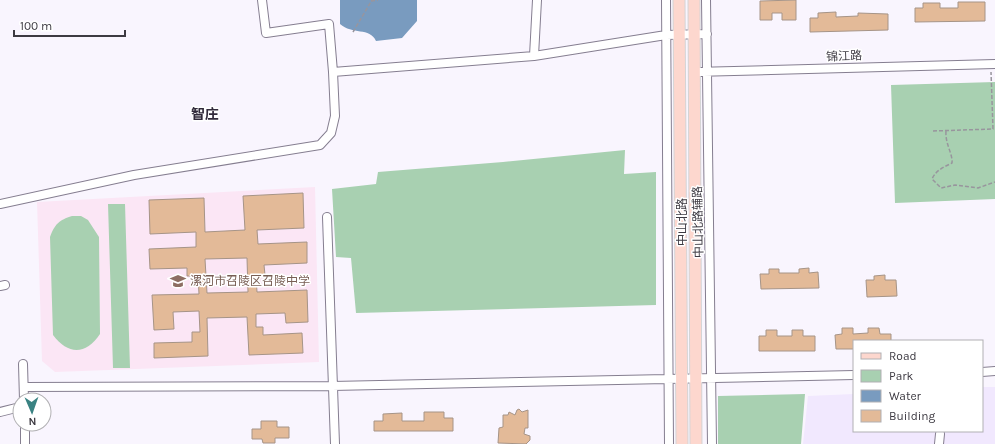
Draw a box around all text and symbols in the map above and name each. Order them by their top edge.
scale bar [14,12,125,38]
text: 100 m [20,19,52,33]
street label: 锦江路 [826,48,862,64]
district label: 智庄 [191,106,219,123]
street label: 中山北路辅路 [690,186,706,258]
street label: 中山北路 [675,198,689,246]
school or university icon: 漯河市召陵区召陵中学 [169,272,187,290]
place label: 漯河市召陵区召陵中学 [190,274,310,288]
legend [853,340,983,432]
text: Road [889,349,917,363]
text: Park [889,369,914,383]
text: Water [889,389,922,403]
north arrow [12,392,52,432]
text: Building [889,409,936,423]
text: N [28,415,37,428]

